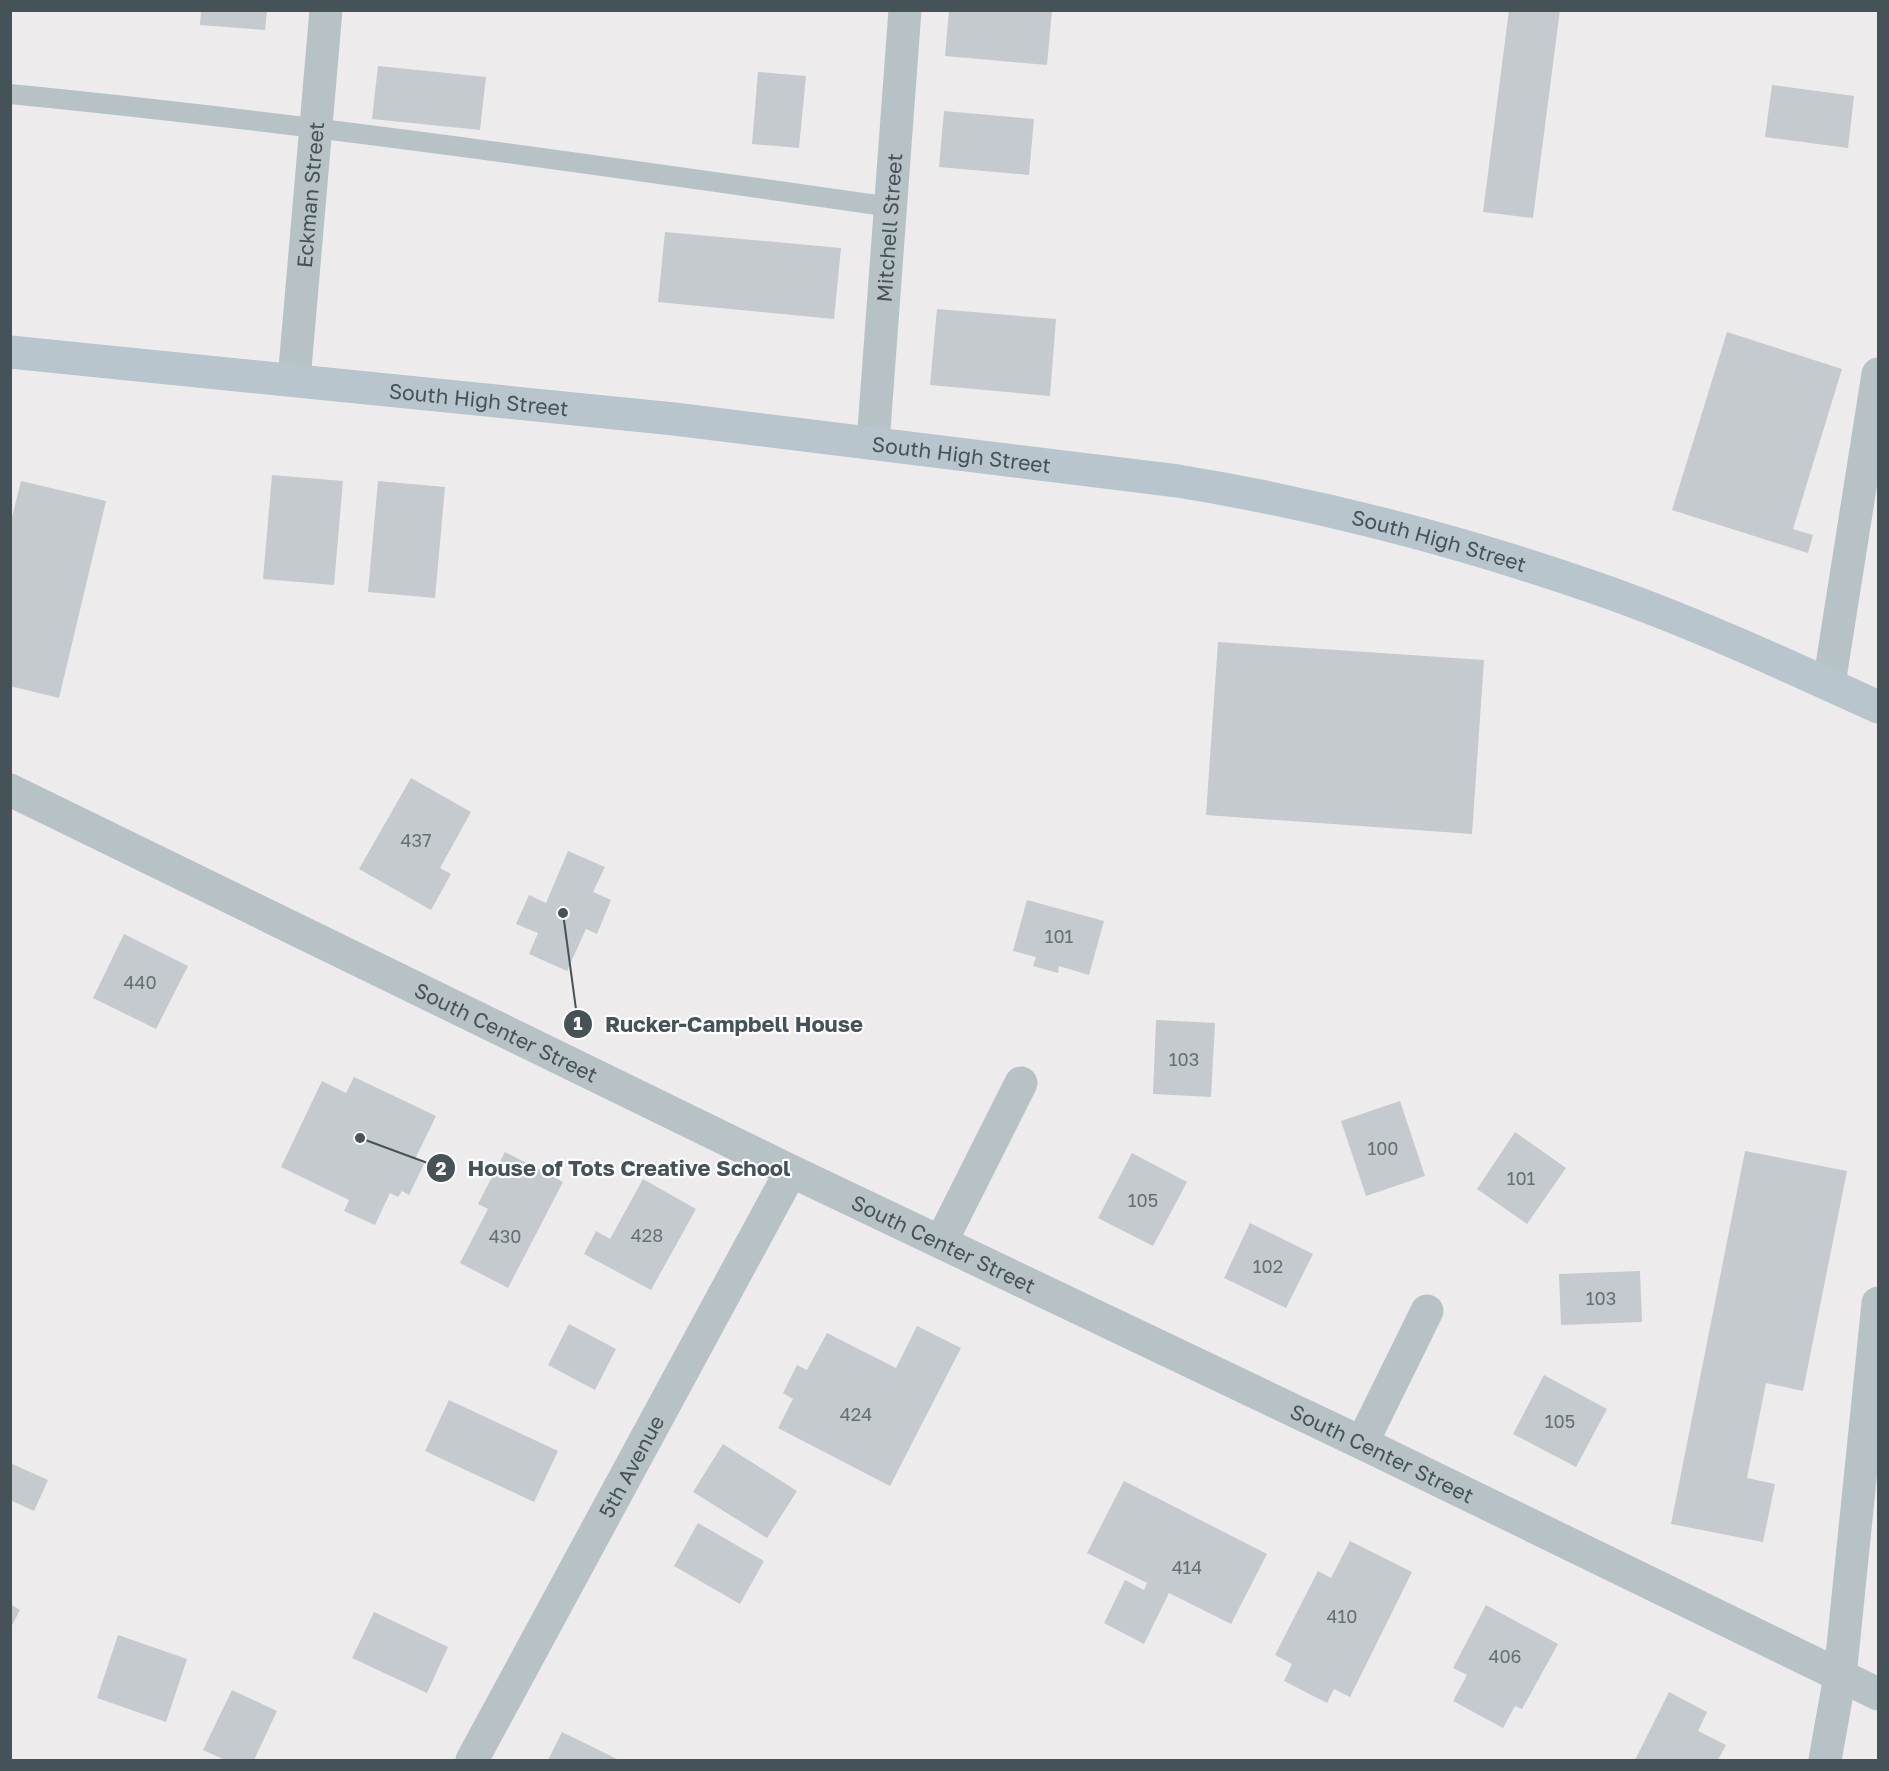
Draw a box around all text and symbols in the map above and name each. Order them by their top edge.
street label: Eckman Street [291,120,329,269]
street label: Mitchell Street [870,152,907,303]
street label: South High Street [388,377,570,421]
street label: South High Street [870,430,1053,478]
street label: South High Street [1349,504,1530,577]
house number: 437 [400,829,432,851]
house number: 101 [1045,925,1074,947]
house number: 440 [123,971,157,993]
street label: South Center Street [410,976,602,1088]
callout: Rucker-Campbell House [563,1004,875,1044]
text: Rucker-Campbell House [605,1010,863,1037]
text: 1 [573,1012,583,1034]
house number: 103 [1169,1048,1199,1070]
house number: 100 [1367,1137,1399,1159]
callout: House of Tots Creative School [426,1148,802,1188]
text: House of Tots Creative School [468,1154,790,1181]
text: 2 [436,1157,447,1179]
house number: 101 [1507,1167,1536,1189]
street label: South Center Street [847,1189,1040,1299]
house number: 105 [1128,1189,1158,1211]
house number: 428 [631,1224,663,1246]
house number: 430 [489,1225,521,1247]
house number: 102 [1253,1255,1283,1277]
house number: 103 [1586,1287,1616,1309]
street label: South Center Street [1286,1398,1478,1508]
house number: 424 [840,1403,872,1425]
street label: 5th Avenue [593,1410,669,1522]
house number: 105 [1545,1410,1575,1432]
house number: 414 [1172,1556,1202,1578]
house number: 410 [1327,1605,1357,1627]
house number: 406 [1488,1645,1522,1667]

